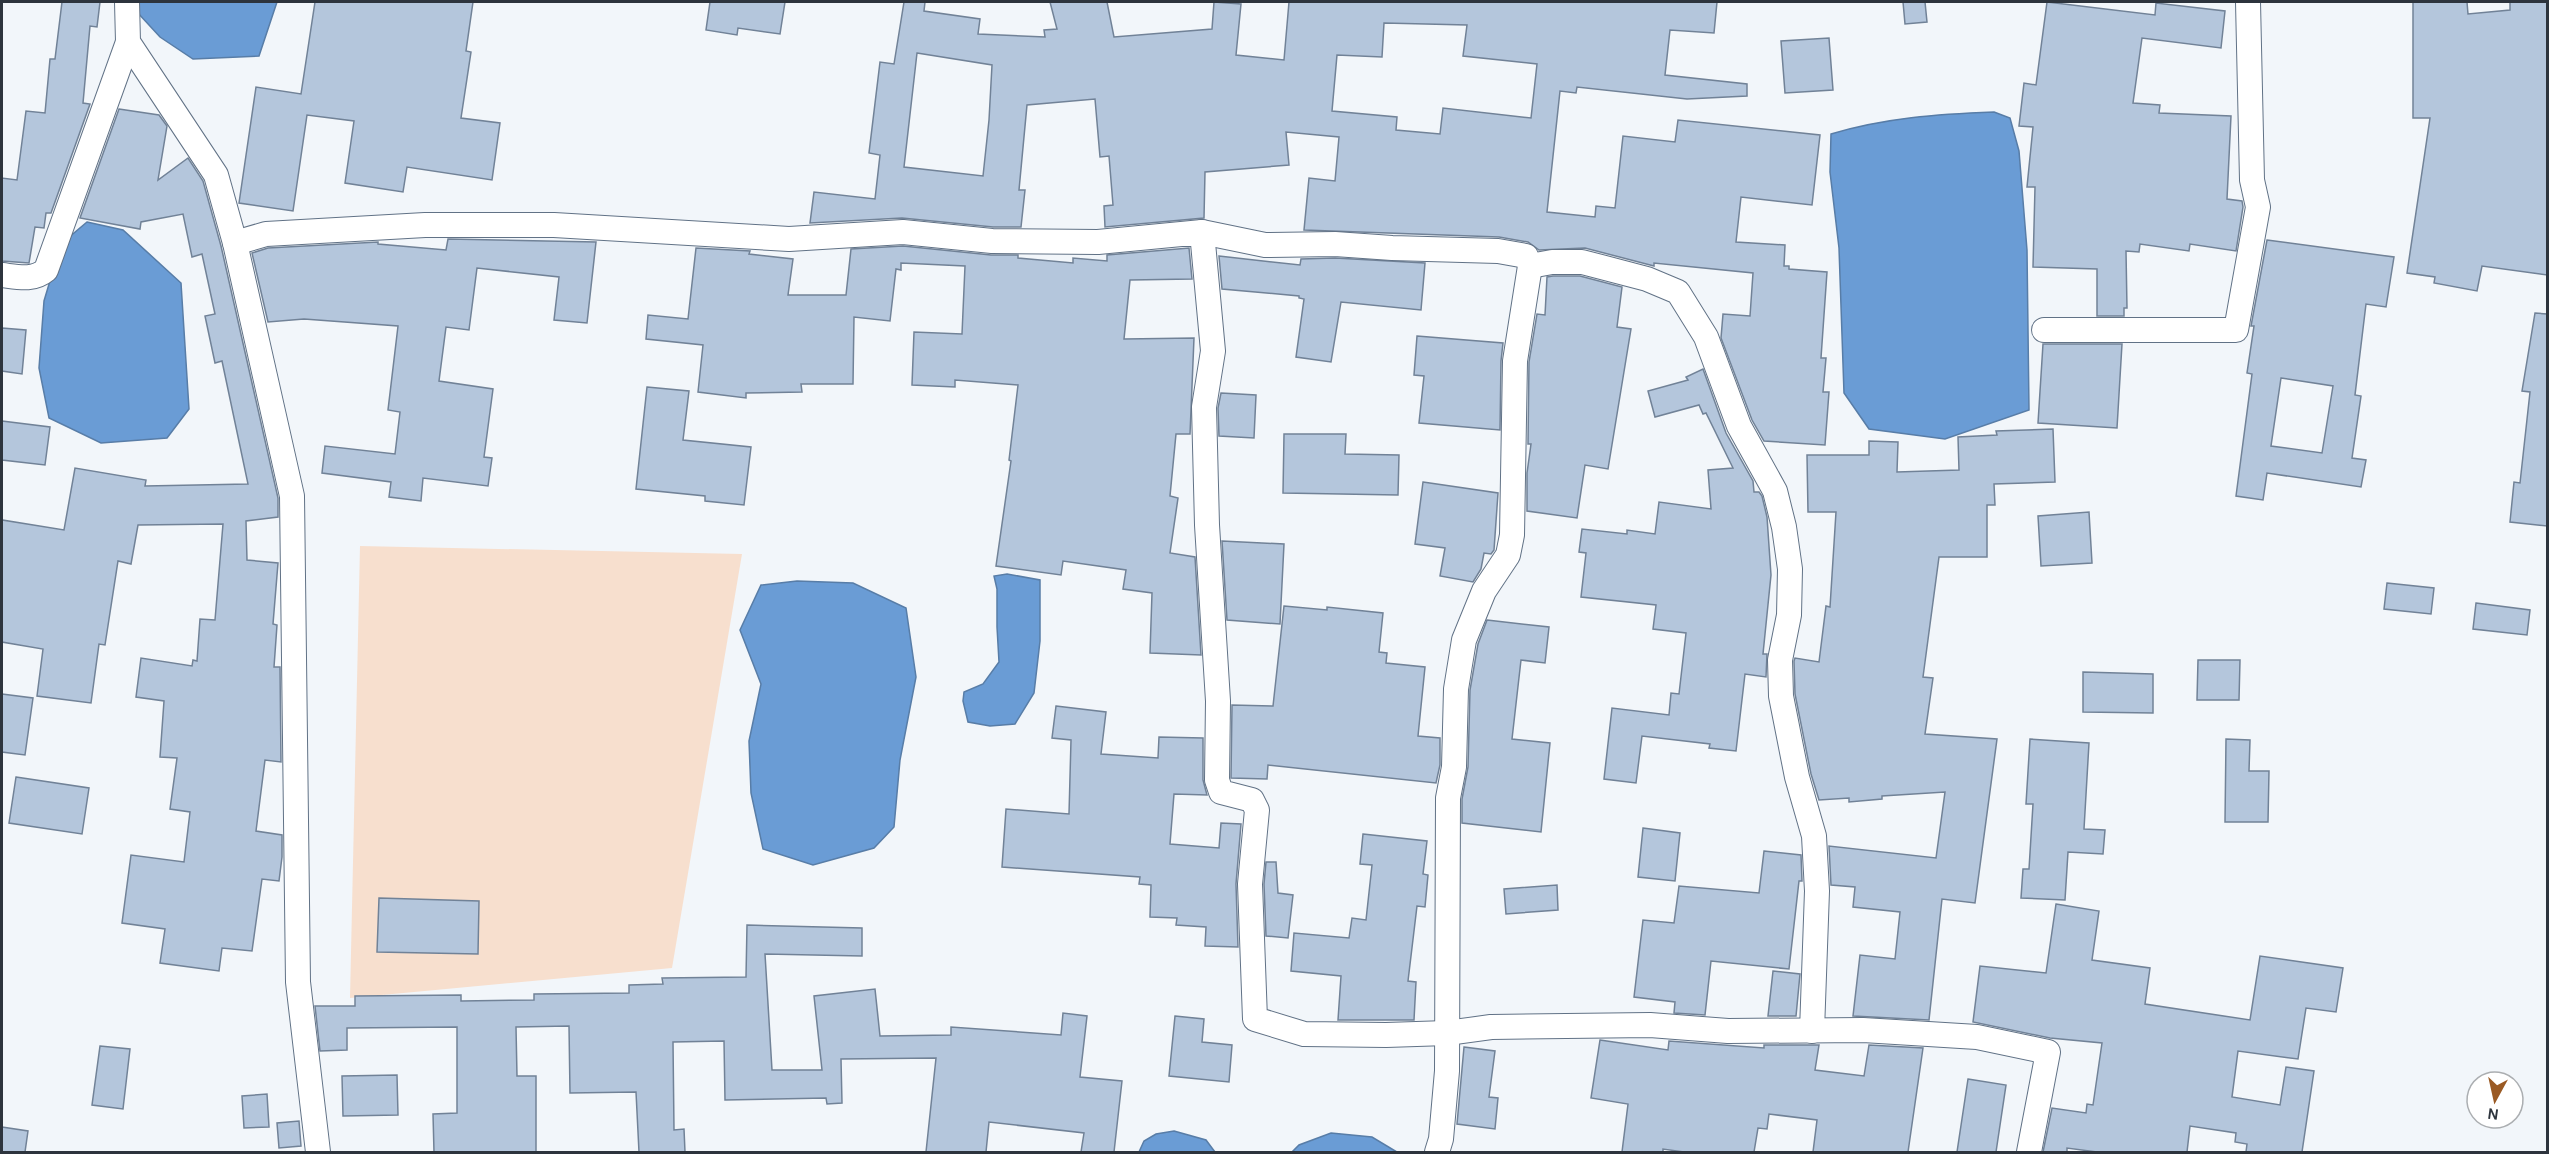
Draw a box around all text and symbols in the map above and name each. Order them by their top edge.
north arrow [2465,1070,2525,1130]
text: N [2486,1104,2500,1125]

